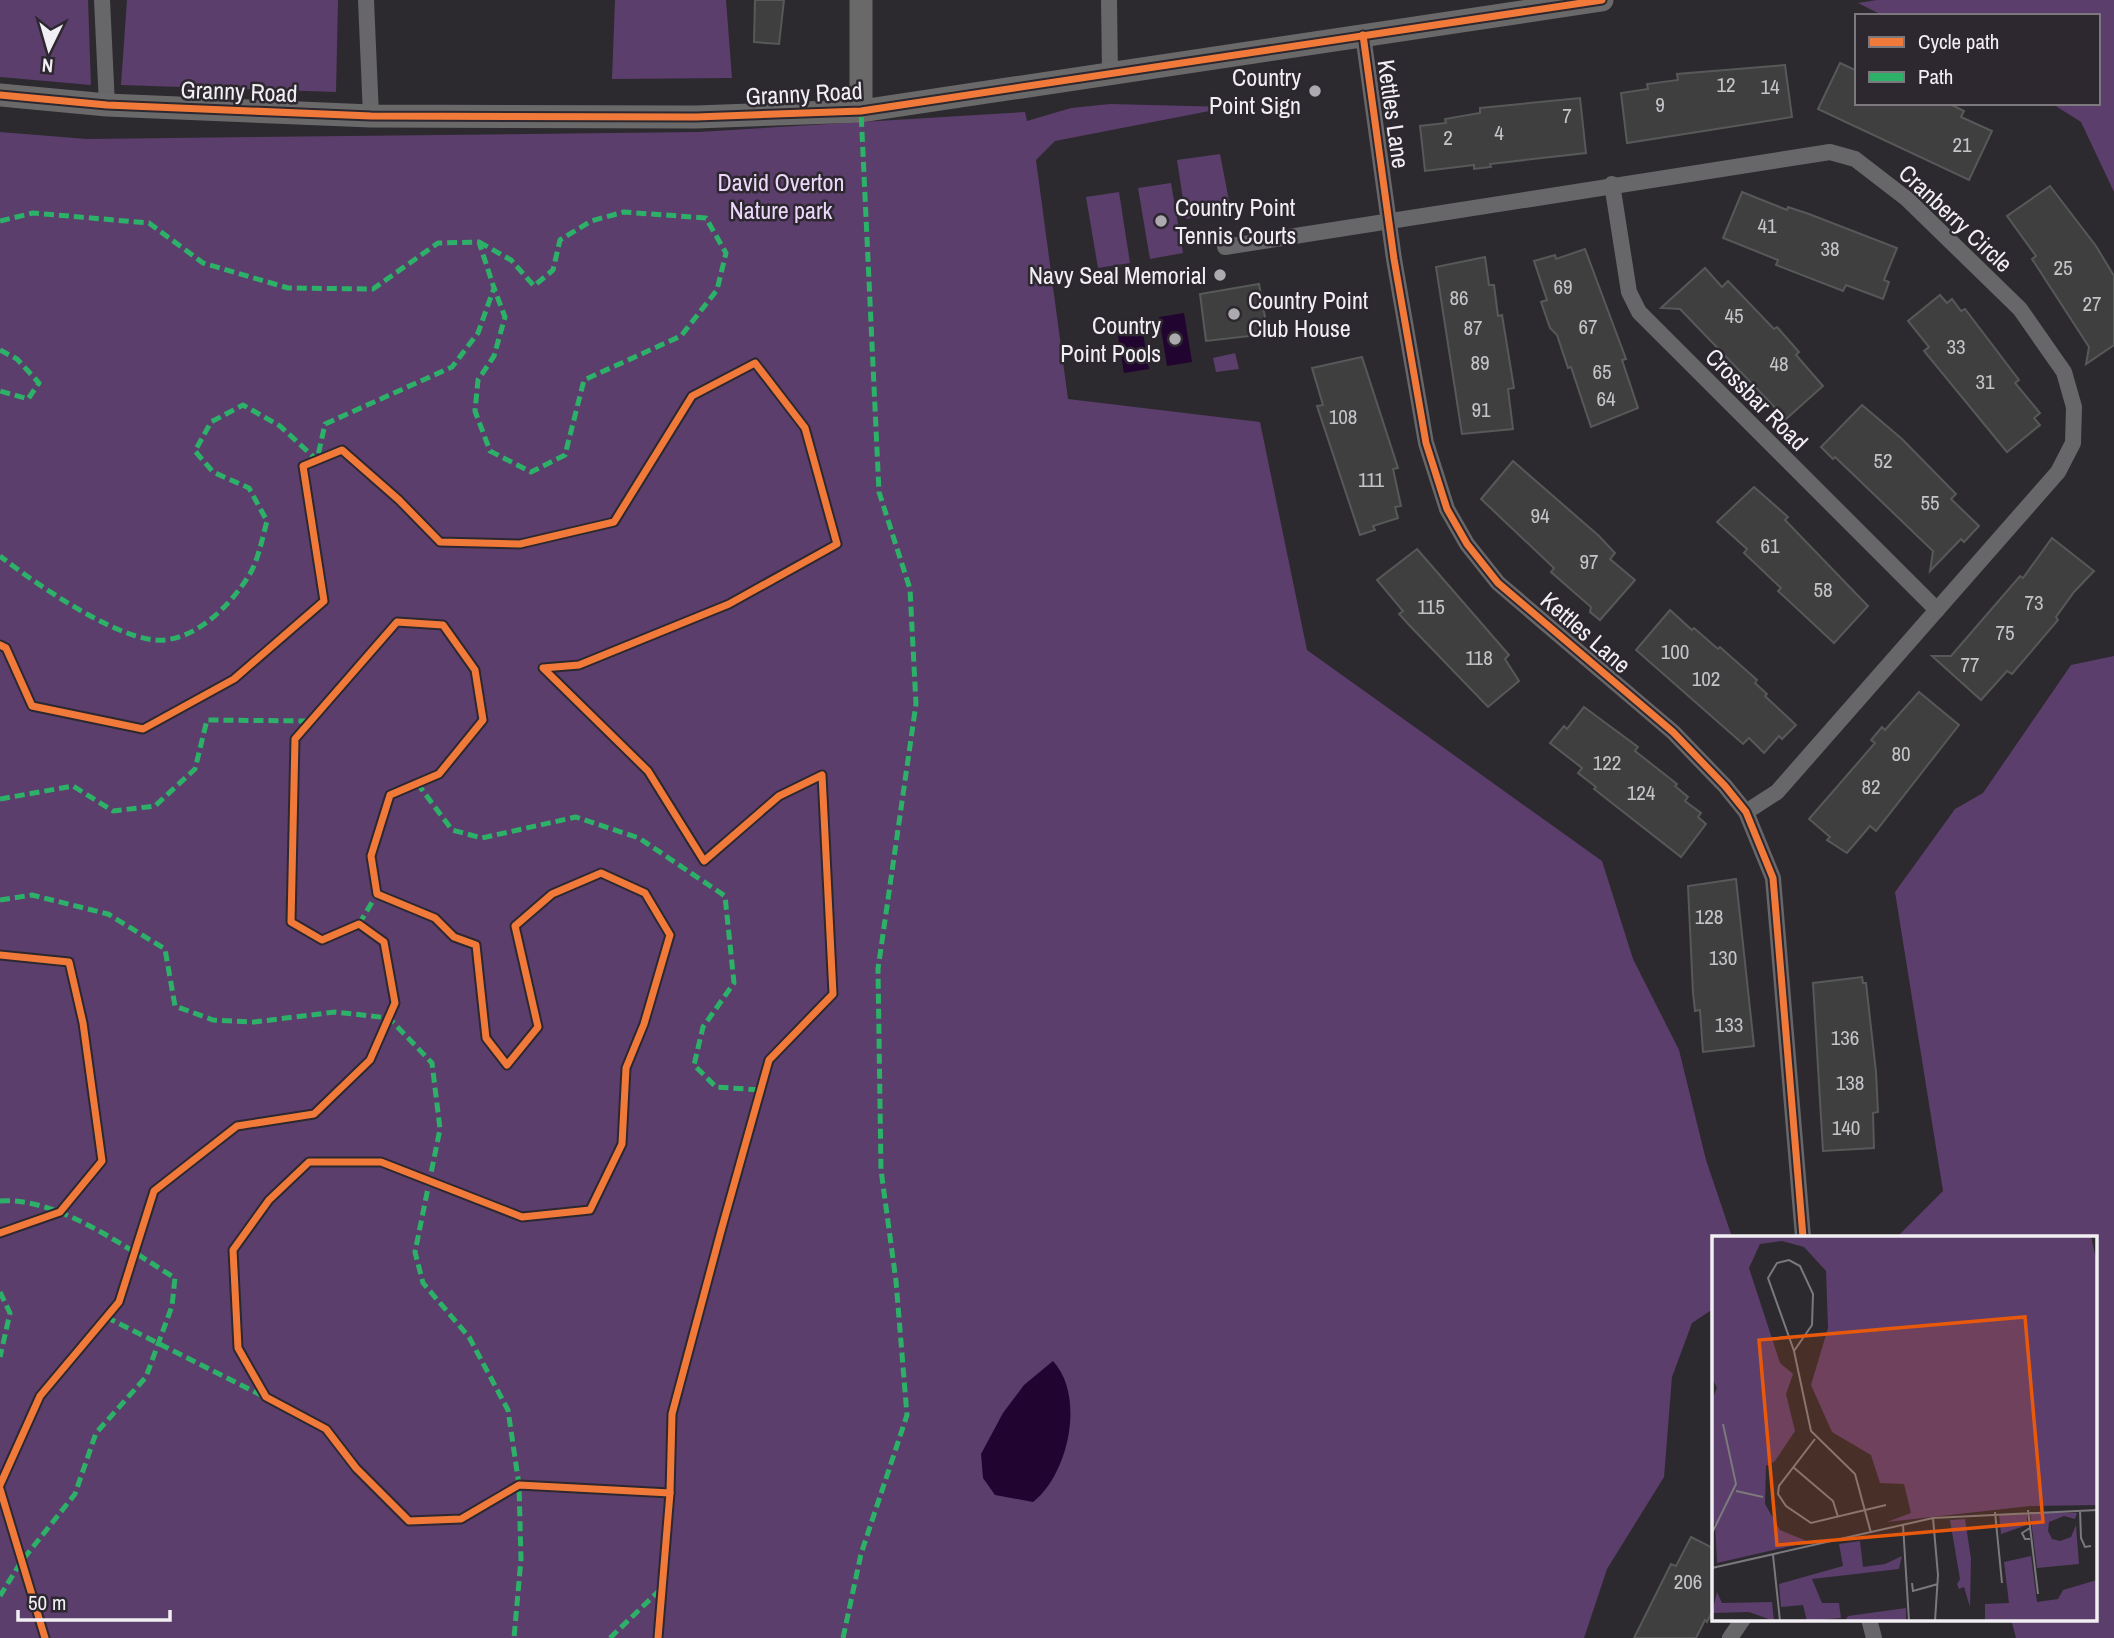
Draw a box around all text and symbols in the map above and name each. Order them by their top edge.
north arrow [14,14,84,84]
legend [1855,14,2100,105]
text: Cycle path [1918,27,1999,56]
text: N [41,52,54,79]
street label: Kettles Lane [1371,58,1417,170]
place label: Country Point Sign [1209,61,1301,121]
text: Path [1918,62,1953,91]
house number: 12 [1716,70,1736,99]
house number: 14 [1760,72,1780,101]
street label: Granny Road [180,73,298,109]
street label: Granny Road [745,74,863,112]
marker: Country Point Sign [1307,83,1323,99]
house number: 9 [1655,90,1665,119]
house number: 7 [1562,101,1572,130]
house number: 4 [1494,118,1504,147]
house number: 2 [1443,123,1453,152]
house number: 21 [1952,130,1972,159]
street label: Cranberry Circle [1892,157,2020,279]
park label: David Overton Nature park [718,166,844,226]
place label: Country Point Tennis Courts [1175,191,1296,251]
house number: 41 [1757,211,1777,240]
marker: Country Point Tennis Courts [1153,213,1169,229]
house number: 38 [1820,234,1840,263]
house number: 25 [2053,253,2073,282]
place label: Navy Seal Memorial [1029,259,1206,291]
marker: Navy Seal Memorial [1212,267,1228,283]
house number: 69 [1553,272,1573,301]
house number: 86 [1449,283,1469,312]
place label: Country Point Club House [1248,284,1369,344]
house number: 27 [2082,289,2102,318]
house number: 45 [1724,301,1744,330]
marker: Country Point Club House [1226,306,1242,322]
place label: Country Point Pools [1060,309,1161,369]
house number: 67 [1578,312,1598,341]
house number: 87 [1463,313,1483,342]
marker: Country Point Pools [1167,331,1183,347]
house number: 33 [1946,332,1966,361]
street label: Crossbar Road [1699,341,1815,457]
house number: 89 [1470,348,1490,377]
house number: 48 [1769,349,1789,378]
house number: 65 [1592,357,1612,386]
house number: 31 [1975,367,1995,396]
house number: 64 [1596,384,1616,413]
house number: 91 [1471,395,1491,424]
house number: 108 [1329,402,1357,431]
house number: 52 [1873,446,1893,475]
house number: 111 [1358,465,1385,494]
house number: 55 [1920,488,1940,517]
house number: 94 [1530,501,1550,530]
house number: 61 [1760,531,1780,560]
house number: 97 [1579,547,1599,576]
house number: 58 [1813,575,1833,604]
street label: Kettles Lane [1534,584,1638,680]
house number: 73 [2024,588,2044,617]
house number: 115 [1417,592,1445,621]
house number: 75 [1995,618,2015,647]
house number: 100 [1661,637,1689,666]
house number: 118 [1465,643,1493,672]
house number: 77 [1960,650,1980,679]
house number: 102 [1692,664,1720,693]
house number: 80 [1891,739,1911,768]
house number: 122 [1593,748,1621,777]
house number: 82 [1861,772,1881,801]
house number: 124 [1627,778,1656,807]
house number: 128 [1695,902,1723,931]
house number: 130 [1709,943,1737,972]
house number: 133 [1715,1010,1743,1039]
house number: 136 [1831,1023,1859,1052]
house number: 138 [1836,1068,1864,1097]
house number: 140 [1832,1113,1860,1142]
inset map [1712,1236,2096,1620]
house number: 206 [1674,1567,1702,1596]
scale bar [18,1578,170,1622]
text: 50 m [28,1588,66,1617]

